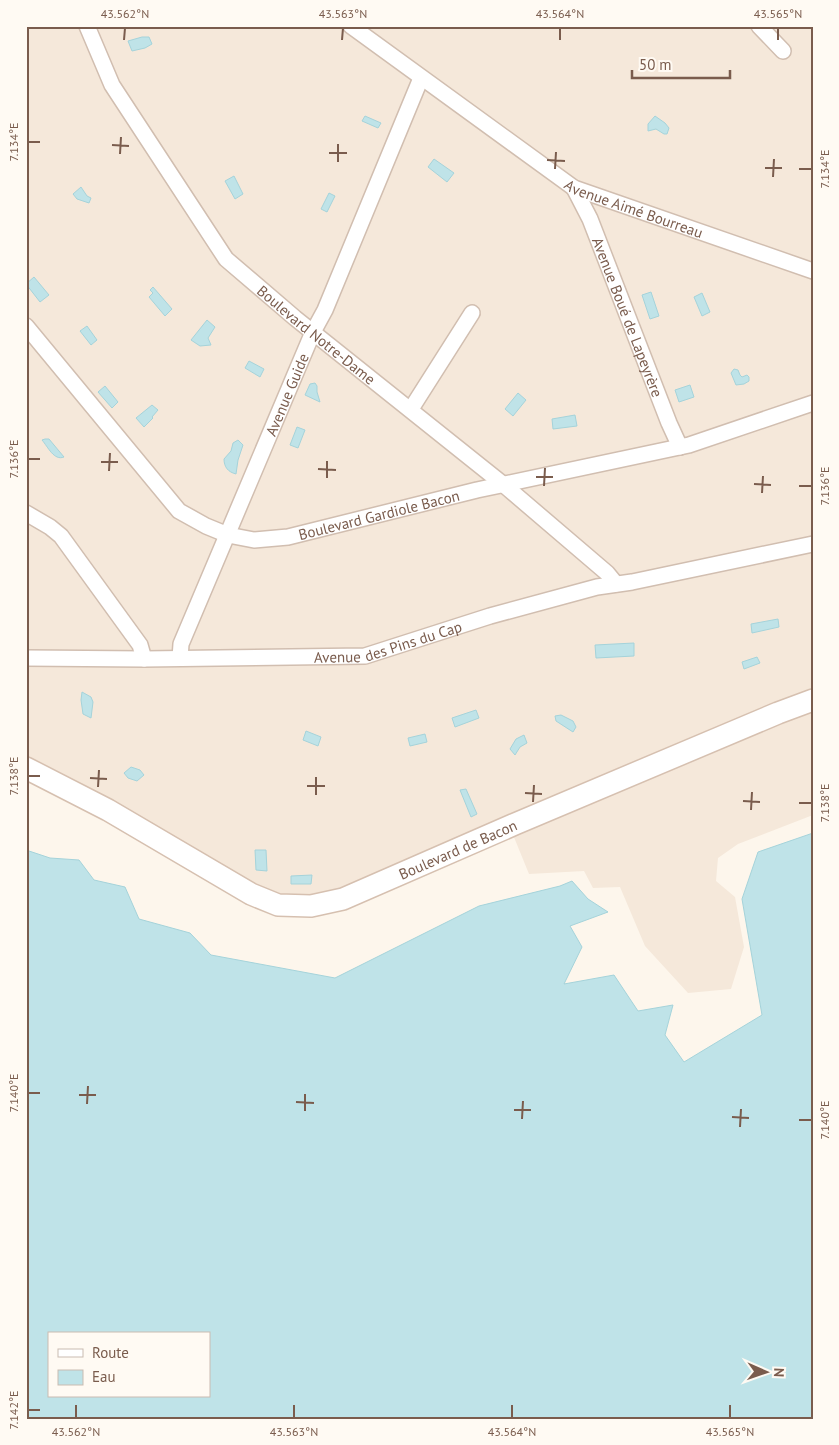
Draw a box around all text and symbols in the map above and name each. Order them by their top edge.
text: 43.562°N [101,6,149,21]
text: 43.563°N [319,6,367,21]
text: 43.564°N [536,6,584,21]
text: 43.565°N [754,6,802,21]
scale bar [632,48,729,80]
text: 50 m [639,55,672,74]
text: 7.134°E [6,123,21,161]
text: 7.134°E [817,150,832,188]
street label: Avenue Aimé Bourreau [561,175,706,242]
street label: Avenue Boué de Lapeyrère [588,234,668,400]
street label: Boulevard Notre-Dame [254,281,380,388]
street label: Avenue Guide [261,350,312,439]
text: 7.136°E [6,440,21,478]
text: 7.136°E [817,467,832,505]
street label: Boulevard Gardiole Bacon [296,485,461,544]
street label: Avenue des Pins du Cap [314,616,464,666]
text: 7.138°E [6,757,21,795]
text: 7.138°E [817,784,832,822]
street label: Boulevard de Bacon [396,815,520,883]
text: 7.140°E [6,1074,21,1112]
text: 7.140°E [817,1101,832,1139]
legend [48,1332,210,1398]
text: Route [92,1343,129,1362]
north arrow [742,1348,792,1398]
text: Eau [92,1367,116,1386]
text: N [770,1368,788,1377]
text: 7.142°E [6,1391,21,1429]
text: 43.562°N [52,1424,100,1439]
text: 43.563°N [270,1424,318,1439]
text: 43.564°N [488,1424,536,1439]
text: 43.565°N [706,1424,754,1439]

